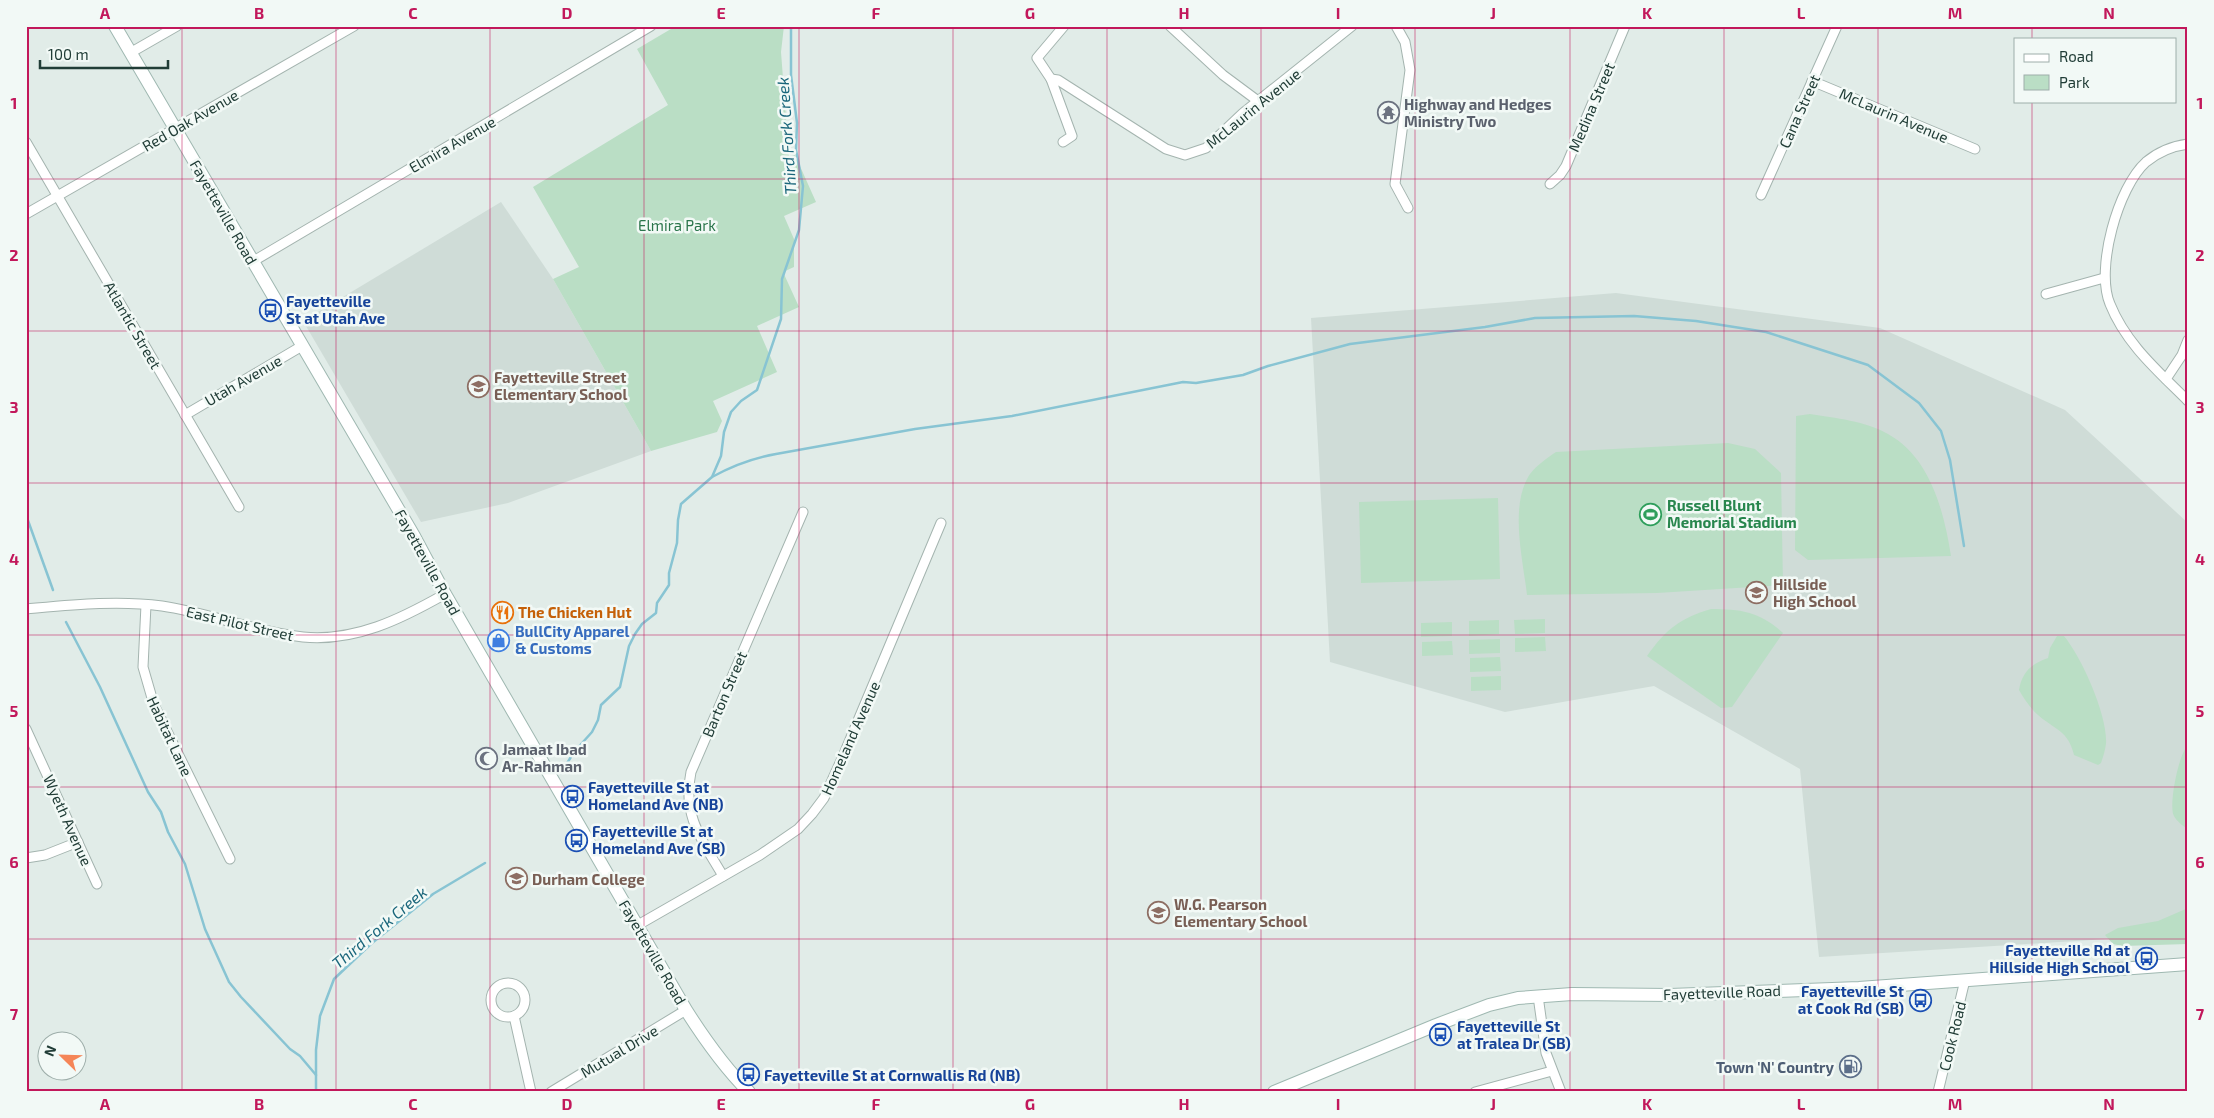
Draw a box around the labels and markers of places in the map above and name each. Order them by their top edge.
place label: Highway and Hedges Ministry Two [1404,95,1551,131]
temple icon: Highway and Hedges Ministry Two [1376,101,1400,125]
place label: Fayetteville St at Utah Ave [286,292,385,327]
bus stop icon: Fayetteville St at Utah Ave [258,298,282,322]
place label: Fayetteville Street Elementary School [494,368,627,404]
school or university icon: Fayetteville Street Elementary School [466,374,490,398]
place label: Russell Blunt Memorial Stadium [1667,496,1797,531]
sports icon: Russell Blunt Memorial Stadium [1639,502,1663,526]
place label: Hillside High School [1773,575,1857,610]
school or university icon: Hillside High School [1745,581,1769,605]
restaurant icon: The Chicken Hut [490,600,514,624]
place label: The Chicken Hut [518,603,632,621]
place label: BullCity Apparel & Customs [515,622,630,657]
shop icon: BullCity Apparel & Customs [487,628,511,652]
place label: Jamaat Ibad Ar-Rahman [502,740,587,775]
mosque icon: Jamaat Ibad Ar-Rahman [474,746,498,770]
place label: Fayetteville St at Homeland Ave (NB) [588,778,723,813]
bus stop icon: Fayetteville St at Homeland Ave (NB) [560,784,584,808]
place label: Fayetteville St at Homeland Ave (SB) [592,822,725,857]
bus stop icon: Fayetteville St at Homeland Ave (SB) [564,828,588,852]
school or university icon: Durham College [504,867,528,891]
place label: Durham College [532,870,645,888]
place label: W.G. Pearson Elementary School [1174,895,1307,931]
school or university icon: W.G. Pearson Elementary School [1146,901,1170,925]
place label: Fayetteville Rd at Hillside High School [1989,941,2130,976]
bus stop icon: Fayetteville Rd at Hillside High School [2134,947,2158,971]
place label: Fayetteville St at Cook Rd (SB) [1798,982,1904,1017]
bus stop icon: Fayetteville St at Cook Rd (SB) [1908,988,1932,1012]
place label: Fayetteville St at Tralea Dr (SB) [1457,1017,1571,1052]
bus stop icon: Fayetteville St at Tralea Dr (SB) [1429,1023,1453,1047]
fuel station icon: Town 'N' Country [1838,1055,1862,1079]
place label: Town 'N' Country [1716,1058,1835,1077]
bus stop icon: Fayetteville St at Cornwallis Rd (NB) [736,1063,760,1087]
place label: Fayetteville St at Cornwallis Rd (NB) [764,1066,1020,1085]

